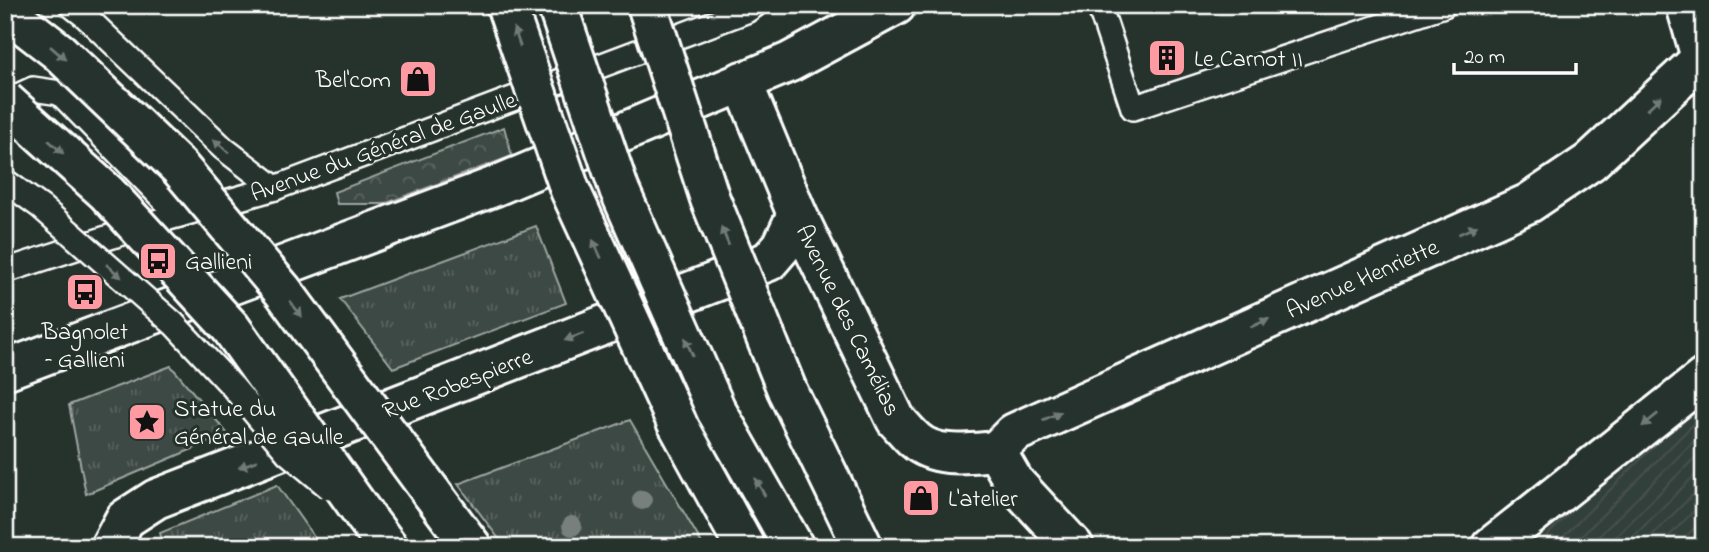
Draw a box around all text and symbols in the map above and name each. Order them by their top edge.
one-way arrow [511,26,522,47]
scale bar [1454,32,1576,76]
building icon: Le Carnot II [1146,37,1188,79]
place label: Le Carnot II [1194,43,1303,78]
text: 20 m [1464,43,1505,73]
one-way arrow [50,45,67,60]
shop icon: Bel'com [397,58,439,100]
place label: Bel'com [315,64,391,99]
street label: Avenue du Général de Gaulle [246,84,522,213]
one-way arrow [1645,95,1662,111]
one-way arrow [47,138,64,154]
one-way arrow [212,138,230,154]
street label: Avenue des Camélias [785,219,908,423]
one-way arrow [1458,224,1478,236]
one-way arrow [719,225,730,246]
street label: Avenue Henriette [1281,231,1445,330]
one-way arrow [591,239,602,260]
bus stop icon: Gallieni [137,240,179,282]
place label: Gallieni [185,246,252,281]
one-way arrow [106,263,123,278]
bus stop icon: Bagnolet – Gallieni [64,271,106,313]
one-way arrow [289,300,303,318]
place label: Bagnolet – Gallieni [41,316,128,379]
one-way arrow [1250,317,1270,329]
one-way arrow [564,331,585,342]
one-way arrow [683,337,695,357]
street label: Rue Robespierre [378,341,538,430]
place label: Statue du Général de Gaulle [174,393,344,456]
place icon: Statue du Général de Gaulle [126,401,168,443]
one-way arrow [1042,410,1063,421]
one-way arrow [1642,412,1659,427]
one-way arrow [237,458,258,469]
shop icon: L'atelier [900,477,942,519]
one-way arrow [754,478,766,497]
place label: L'atelier [948,483,1018,518]

